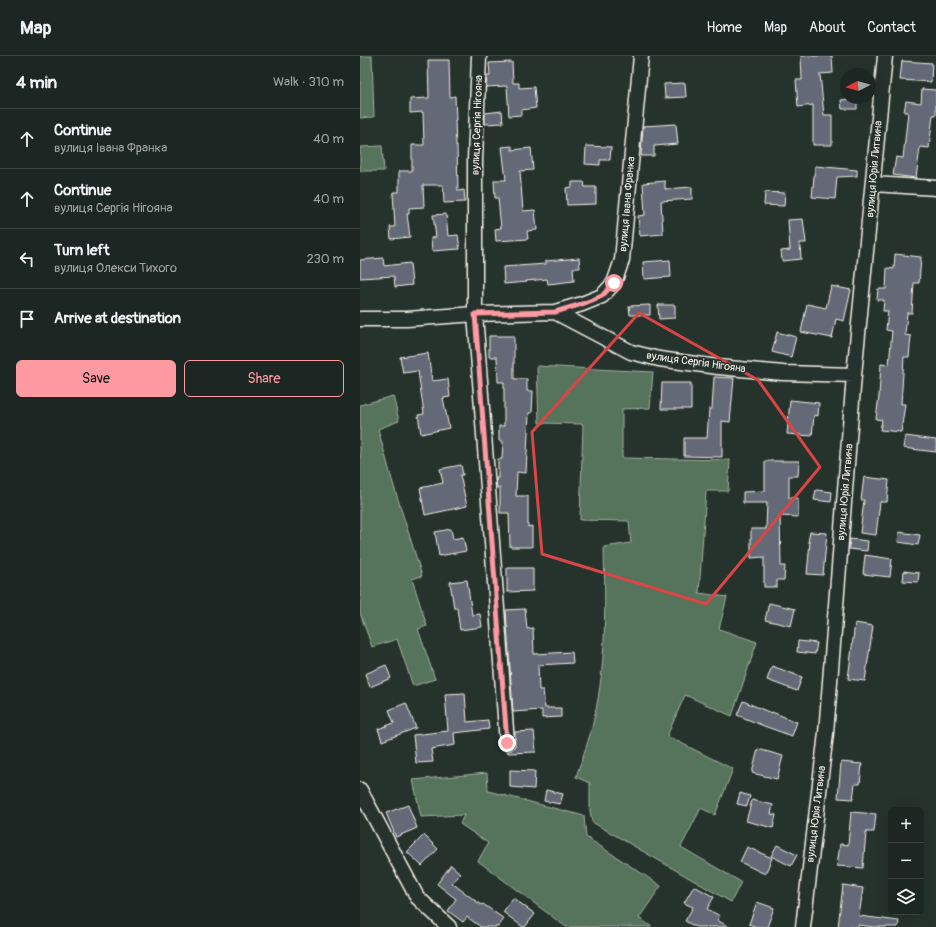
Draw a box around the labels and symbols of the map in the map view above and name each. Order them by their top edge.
north arrow [840,68,876,104]
street label: вулиця Сергія Нігояна [469,75,485,175]
street label: вулиця Юрія Литвина [863,120,885,218]
street label: вулиця Івана Франка [616,156,638,252]
route start [605,274,623,292]
street label: вулиця Сергія Нігояна [645,349,747,375]
street label: вулиця Юрія Литвина [834,443,856,541]
route end [498,734,516,752]
street label: вулиця Юрія Литвина [804,765,828,863]

